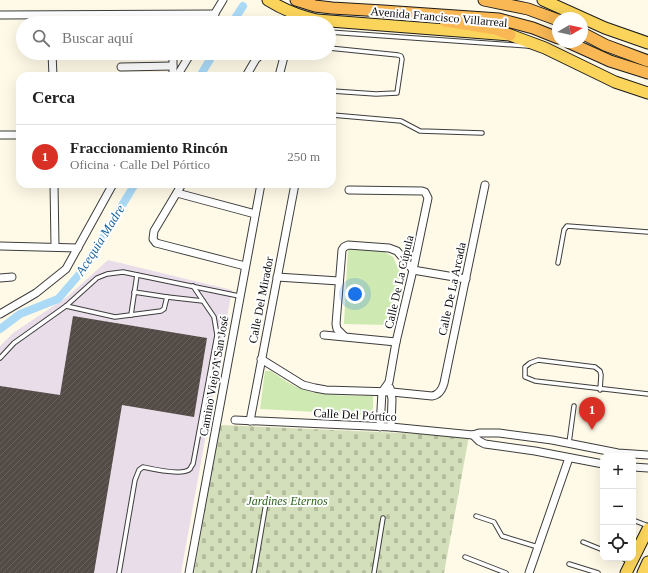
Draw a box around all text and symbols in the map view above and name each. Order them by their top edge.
street label: Avenida Francisco Villarreal [370,4,509,30]
north arrow [552,12,588,48]
search box [16,16,336,60]
icon: search [30,27,52,49]
text: Buscar aquí [62,30,133,46]
text: Cerca [32,88,75,107]
text: Fraccionamiento Rincón [70,140,228,156]
text: 1 [42,149,48,164]
text: 250 m [287,149,320,164]
text: Oficina · Calle Del Pórtico [70,157,210,172]
water label: Acequia Madre [72,202,128,279]
street label: Calle De La Cúpula [381,233,417,330]
street label: Calle De La Arcada [435,240,469,337]
street label: Calle Del Mirador [246,255,276,345]
your location [345,284,365,304]
street label: Camino Viejo A San José [197,315,231,437]
pin: 1 [579,397,605,430]
street label: Calle Del Pórtico [313,406,397,424]
map controls [600,453,636,561]
button: + [600,453,636,489]
button: − [600,489,636,525]
park label: Jardines Eternos [246,494,328,508]
button: locate [600,525,636,561]

